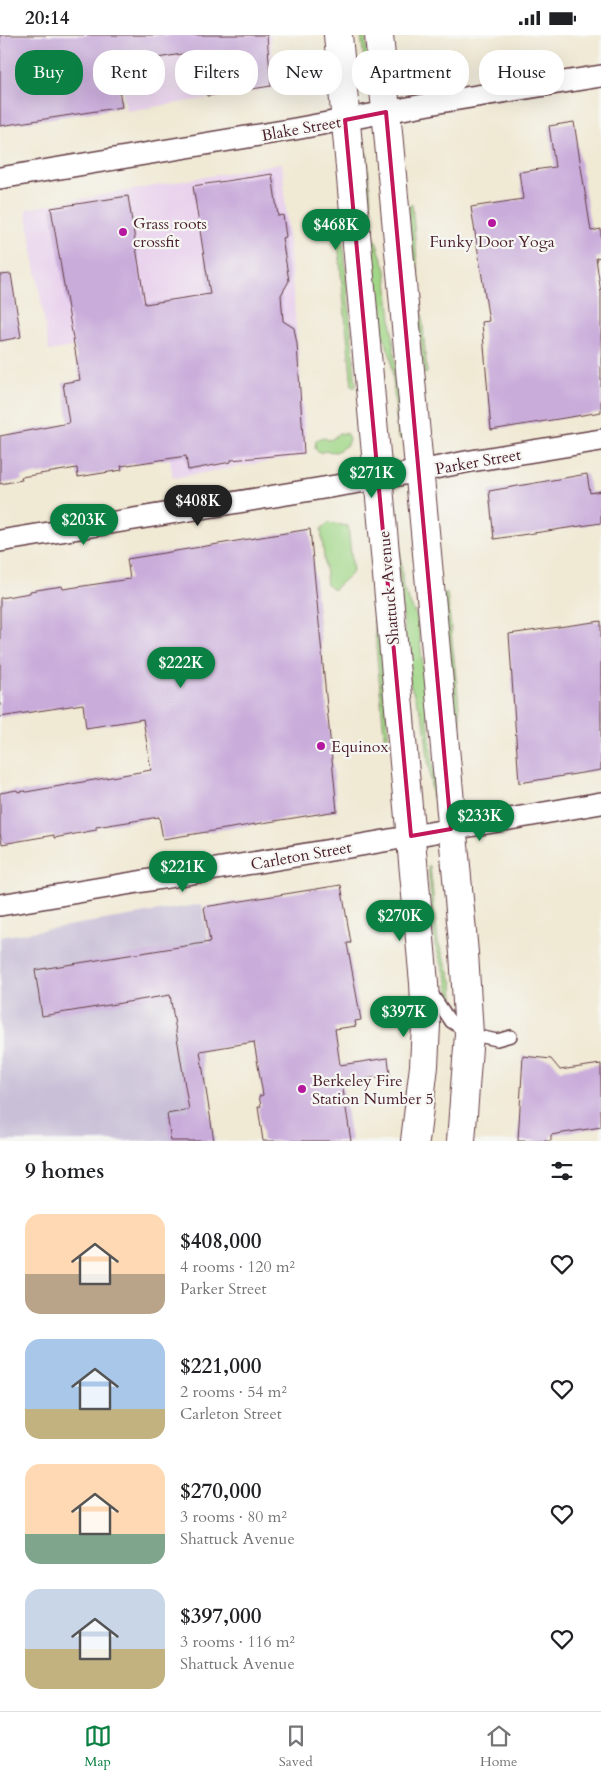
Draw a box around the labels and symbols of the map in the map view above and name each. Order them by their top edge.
street label: Blake Street [260,111,343,147]
pin: $468K [301,209,371,251]
place label: Grass roots crossfit [133,213,207,253]
marker: Funky Door Yoga [486,217,498,229]
marker: Grass roots crossfit [117,226,129,238]
place label: Funky Door Yoga [429,231,555,253]
street label: Parker Street [434,444,523,480]
pin: $271K [337,457,407,499]
pin: $408K [163,485,233,527]
pin: $203K [49,503,119,546]
street label: Shattuck Avenue [373,530,405,646]
pin: $222K [146,647,216,689]
place label: Equinox [331,736,388,758]
marker: Equinox [315,740,327,752]
pin: $233K [445,799,515,842]
street label: Carleton Street [249,836,353,876]
pin: $221K [148,851,218,893]
pin: $270K [365,899,435,942]
pin: $397K [369,995,439,1038]
place label: Berkeley Fire Station Number 5 [312,1070,434,1110]
marker: Berkeley Fire Station Number 5 [296,1083,308,1095]

